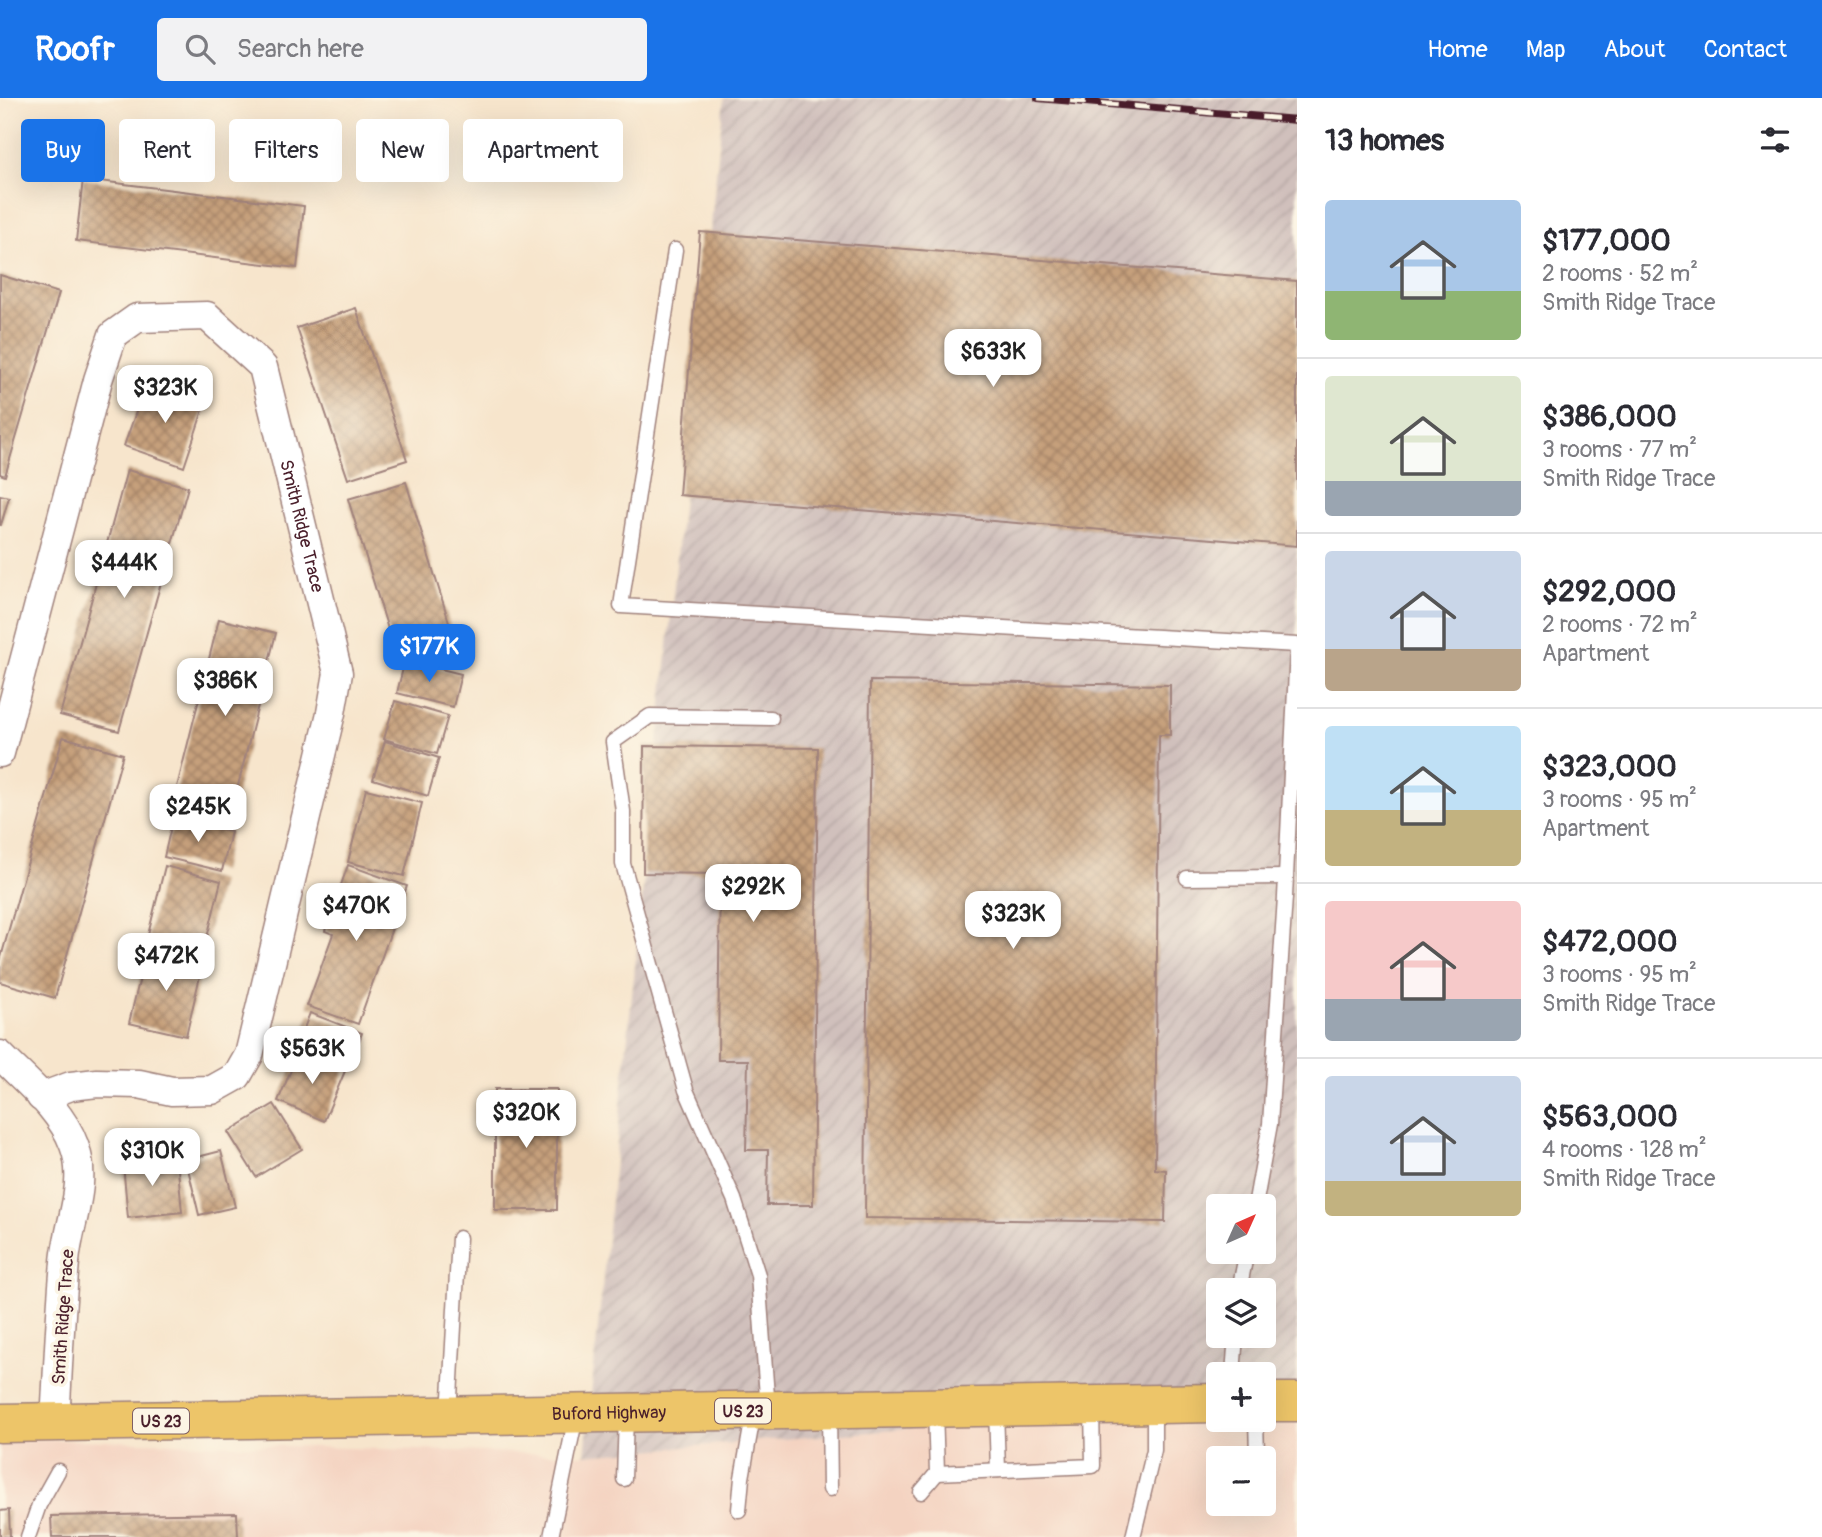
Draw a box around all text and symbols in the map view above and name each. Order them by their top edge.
search box [157,18,647,81]
text: Roofr [35,29,115,70]
icon: search [181,30,219,68]
text: Search here [237,33,364,65]
text: Home [1427,35,1488,64]
text: Map [1526,35,1566,64]
text: About [1604,35,1666,64]
text: Contact [1704,35,1787,64]
chip: Buy [21,119,105,182]
chip: Rent [119,119,215,182]
chip: Filters [229,119,342,182]
chip: New [356,119,449,182]
chip: Apartment [463,119,623,182]
icon: filters [1756,121,1794,159]
text: 13 homes [1325,122,1444,159]
text: $177,000 [1542,222,1671,259]
icon: home [1381,228,1465,312]
text: 2 rooms · 52 m² [1542,259,1698,288]
text: Smith Ridge Trace [1542,288,1715,317]
pin: $633K [944,330,1042,389]
text: $633K [960,337,1026,366]
pin: $323K [116,366,214,425]
text: $323K [133,373,197,402]
text: $386,000 [1542,398,1677,435]
icon: home [1381,404,1465,488]
text: 3 rooms · 77 m² [1542,435,1697,464]
street label: Smith Ridge Trace [274,457,329,595]
text: Smith Ridge Trace [1542,464,1715,493]
pin: $444K [75,540,173,600]
text: $444K [91,548,157,577]
text: $292,000 [1542,573,1676,610]
icon: home [1381,579,1465,663]
text: 2 rooms · 72 m² [1542,610,1698,639]
pin: $177K [380,624,478,684]
text: $177K [399,632,459,661]
text: Apartment [1542,639,1649,668]
pin: $386K [176,658,274,718]
text: $386K [193,666,257,695]
text: $323,000 [1542,748,1677,785]
icon: home [1381,754,1465,838]
pin: $245K [149,784,247,844]
text: 3 rooms · 95 m² [1542,785,1697,814]
text: $245K [166,792,231,821]
text: Apartment [1542,814,1649,843]
pin: $292K [704,864,802,924]
text: $292K [721,872,785,901]
pin: $470K [307,884,405,943]
text: $470K [322,891,390,920]
pin: $323K [964,892,1062,951]
text: $323K [981,899,1045,928]
text: $472,000 [1542,923,1677,960]
icon: home [1381,929,1465,1013]
pin: $472K [117,934,215,993]
text: $472K [134,941,198,970]
text: 3 rooms · 95 m² [1542,960,1697,989]
text: Smith Ridge Trace [1542,989,1715,1018]
pin: $563K [263,1026,361,1086]
text: $563K [279,1034,345,1063]
pin: $320K [477,1090,575,1150]
text: $320K [492,1098,560,1127]
text: $563,000 [1542,1098,1678,1135]
icon: home [1381,1104,1465,1188]
pin: $310K [103,1128,201,1188]
text: 4 rooms · 128 m² [1542,1135,1707,1164]
text: $310K [120,1136,184,1165]
text: Smith Ridge Trace [1542,1164,1715,1193]
north arrow [1206,1194,1276,1264]
map controls [1206,1194,1276,1516]
street label: Smith Ridge Trace [47,1248,80,1386]
button: layers [1206,1278,1276,1348]
button: + [1206,1362,1276,1432]
road number: US 23 [715,1399,771,1424]
street label: Buford Highway [551,1401,667,1426]
road number: US 23 [133,1408,189,1434]
button: − [1206,1446,1276,1516]

